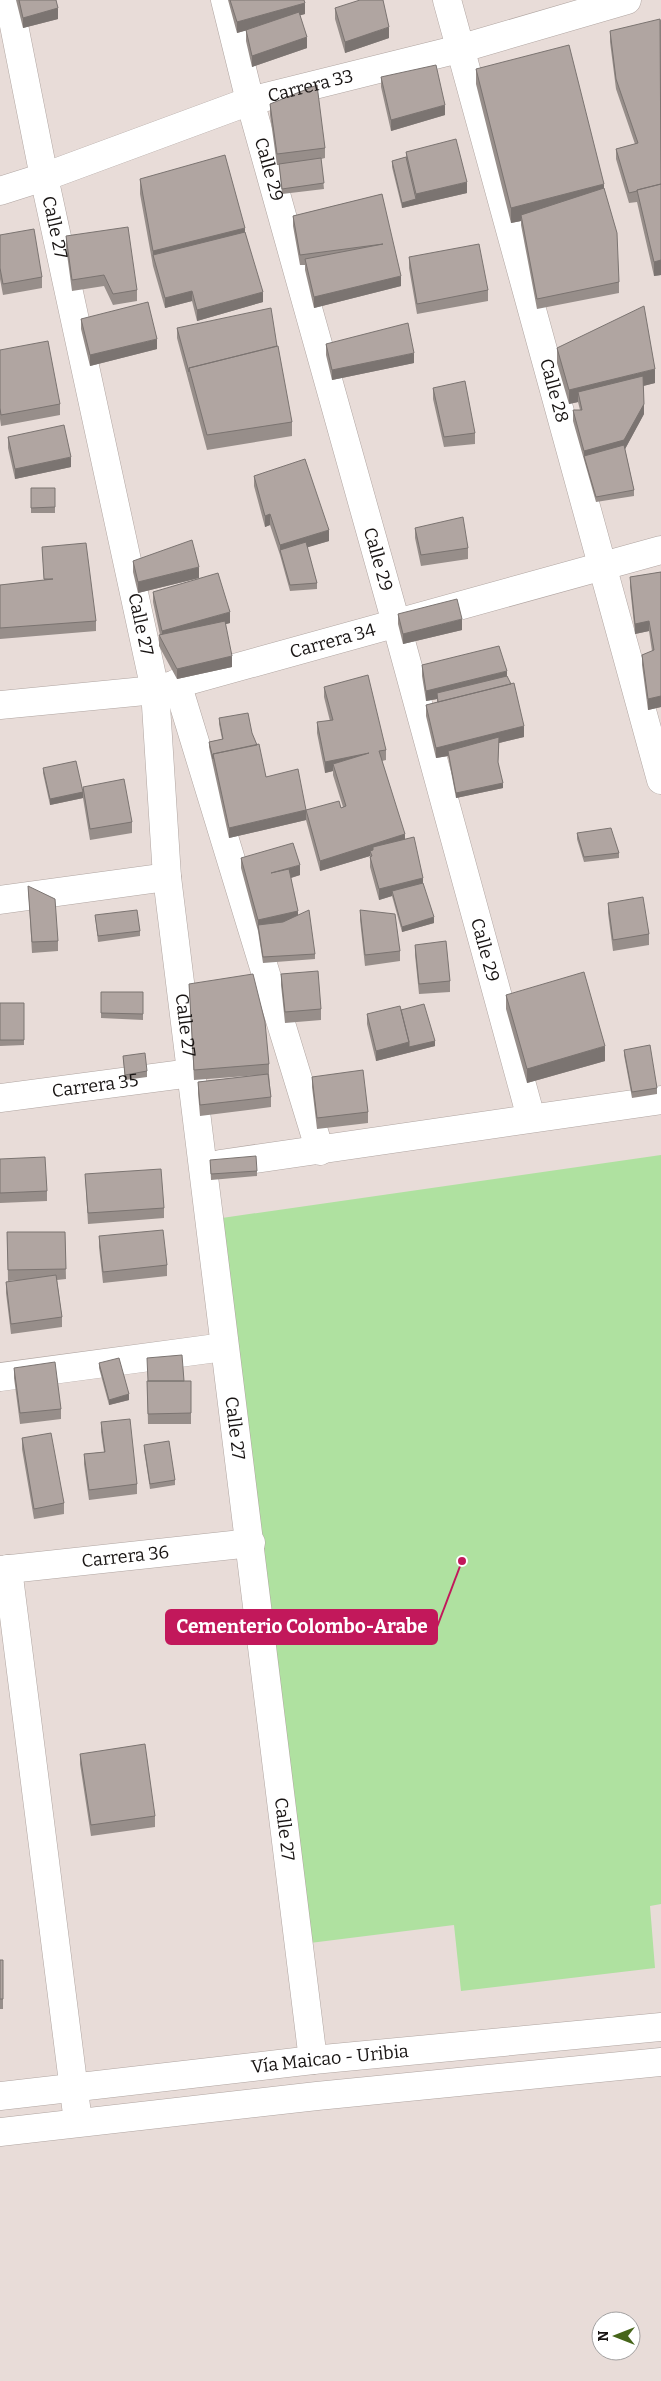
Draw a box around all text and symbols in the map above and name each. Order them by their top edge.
street label: Carrera 33 [265,65,355,107]
street label: Calle 29 [250,135,289,204]
street label: Calle 27 [37,194,72,261]
street label: Calle 28 [535,356,573,425]
street label: Calle 29 [359,525,398,594]
street label: Calle 27 [123,591,158,658]
street label: Carrera 34 [287,618,378,663]
street label: Calle 29 [466,916,504,984]
street label: Calle 27 [170,992,200,1058]
street label: Carrera 35 [51,1069,140,1102]
street label: Calle 27 [220,1395,250,1461]
street label: Carrera 36 [80,1541,170,1572]
callout: Cementerio Colombo-Arabe [166,1610,437,1644]
text: Cementerio Colombo-Arabe [176,1615,428,1638]
street label: Calle 27 [270,1796,299,1862]
street label: Vía Maicao - Uribia [250,2040,410,2078]
north arrow [591,2311,641,2361]
text: N [595,2330,612,2341]

